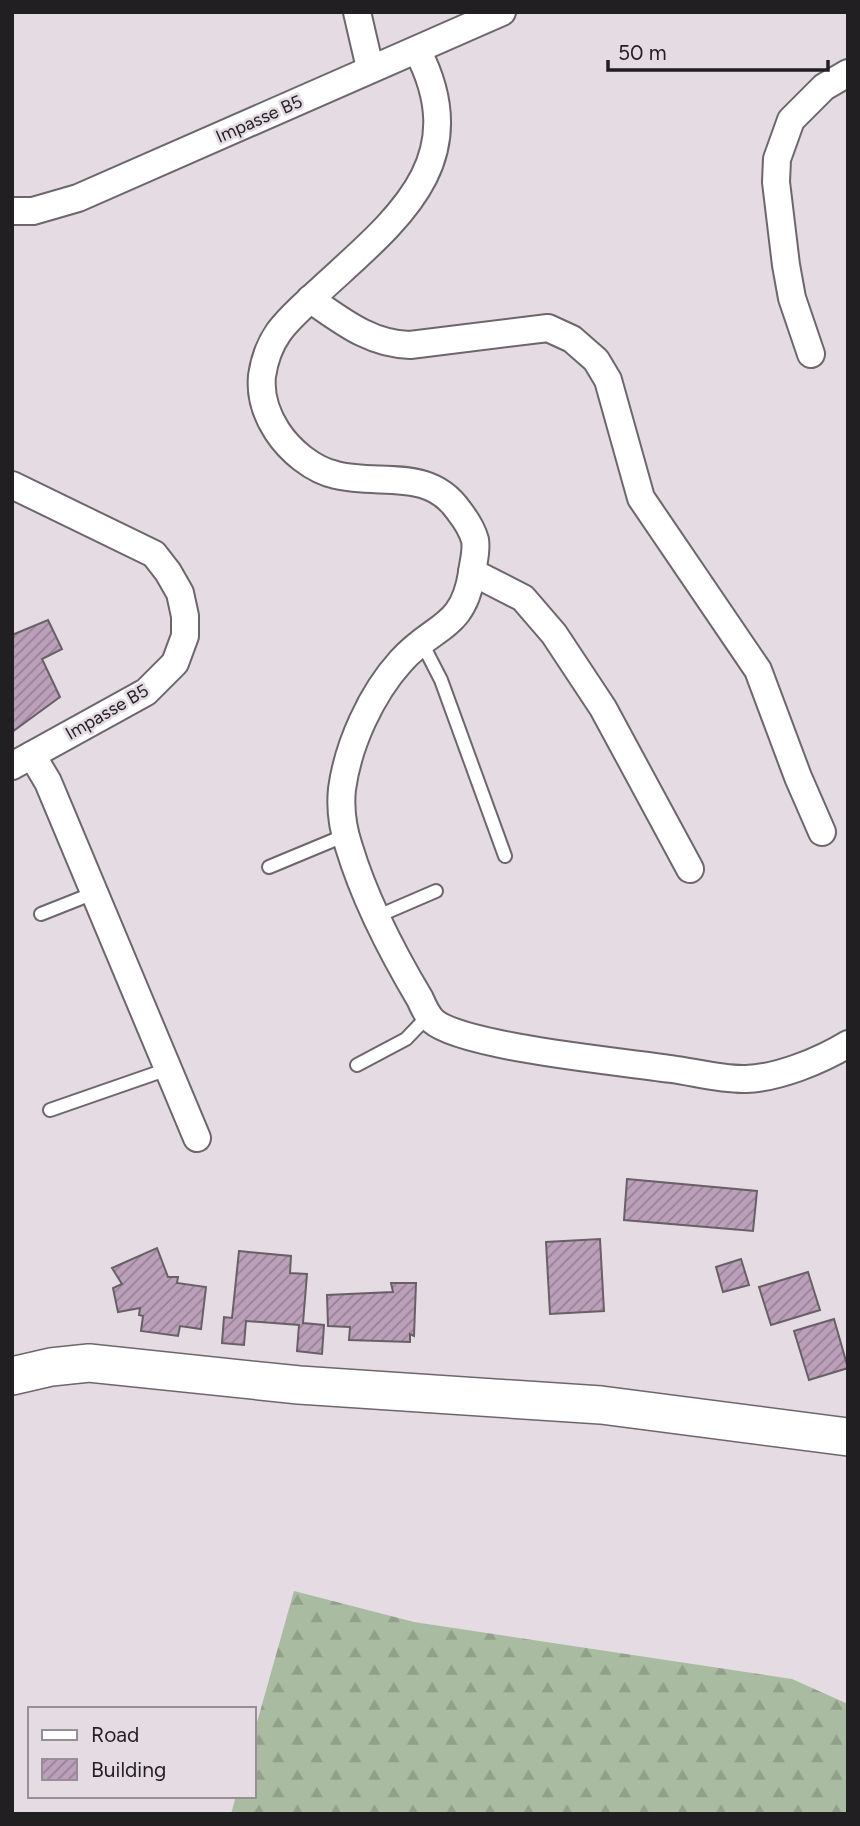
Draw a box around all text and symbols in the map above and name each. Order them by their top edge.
scale bar [608,28,828,72]
text: 50 m [618,40,667,65]
street label: Impasse B5 [212,90,306,148]
street label: Impasse B5 [61,679,153,745]
legend [28,1707,256,1798]
text: Road [91,1722,139,1747]
text: Building [91,1757,166,1782]

